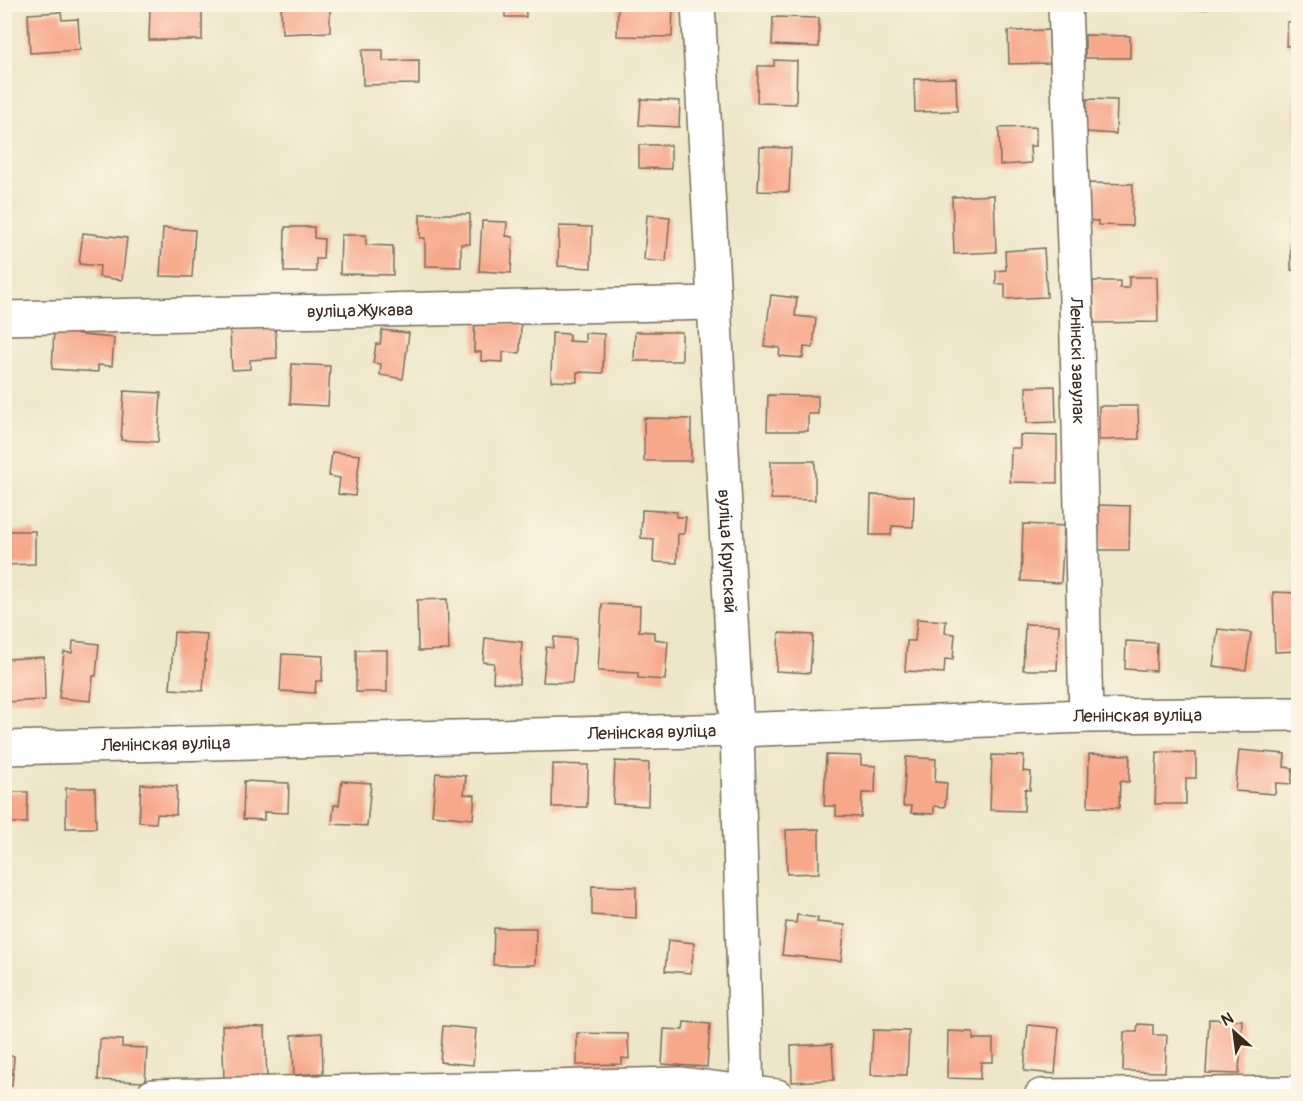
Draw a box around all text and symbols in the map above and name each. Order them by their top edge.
street label: Ленінскі завулак [1064,296,1091,425]
street label: вуліца Жукава [307,298,413,323]
street label: вуліца Крупскай [713,489,742,614]
street label: Ленінская вуліца [1072,703,1202,728]
street label: Ленінская вуліца [586,719,717,745]
street label: Ленінская вуліца [100,731,231,757]
north arrow [1204,1002,1264,1062]
text: N [1218,1008,1237,1031]

